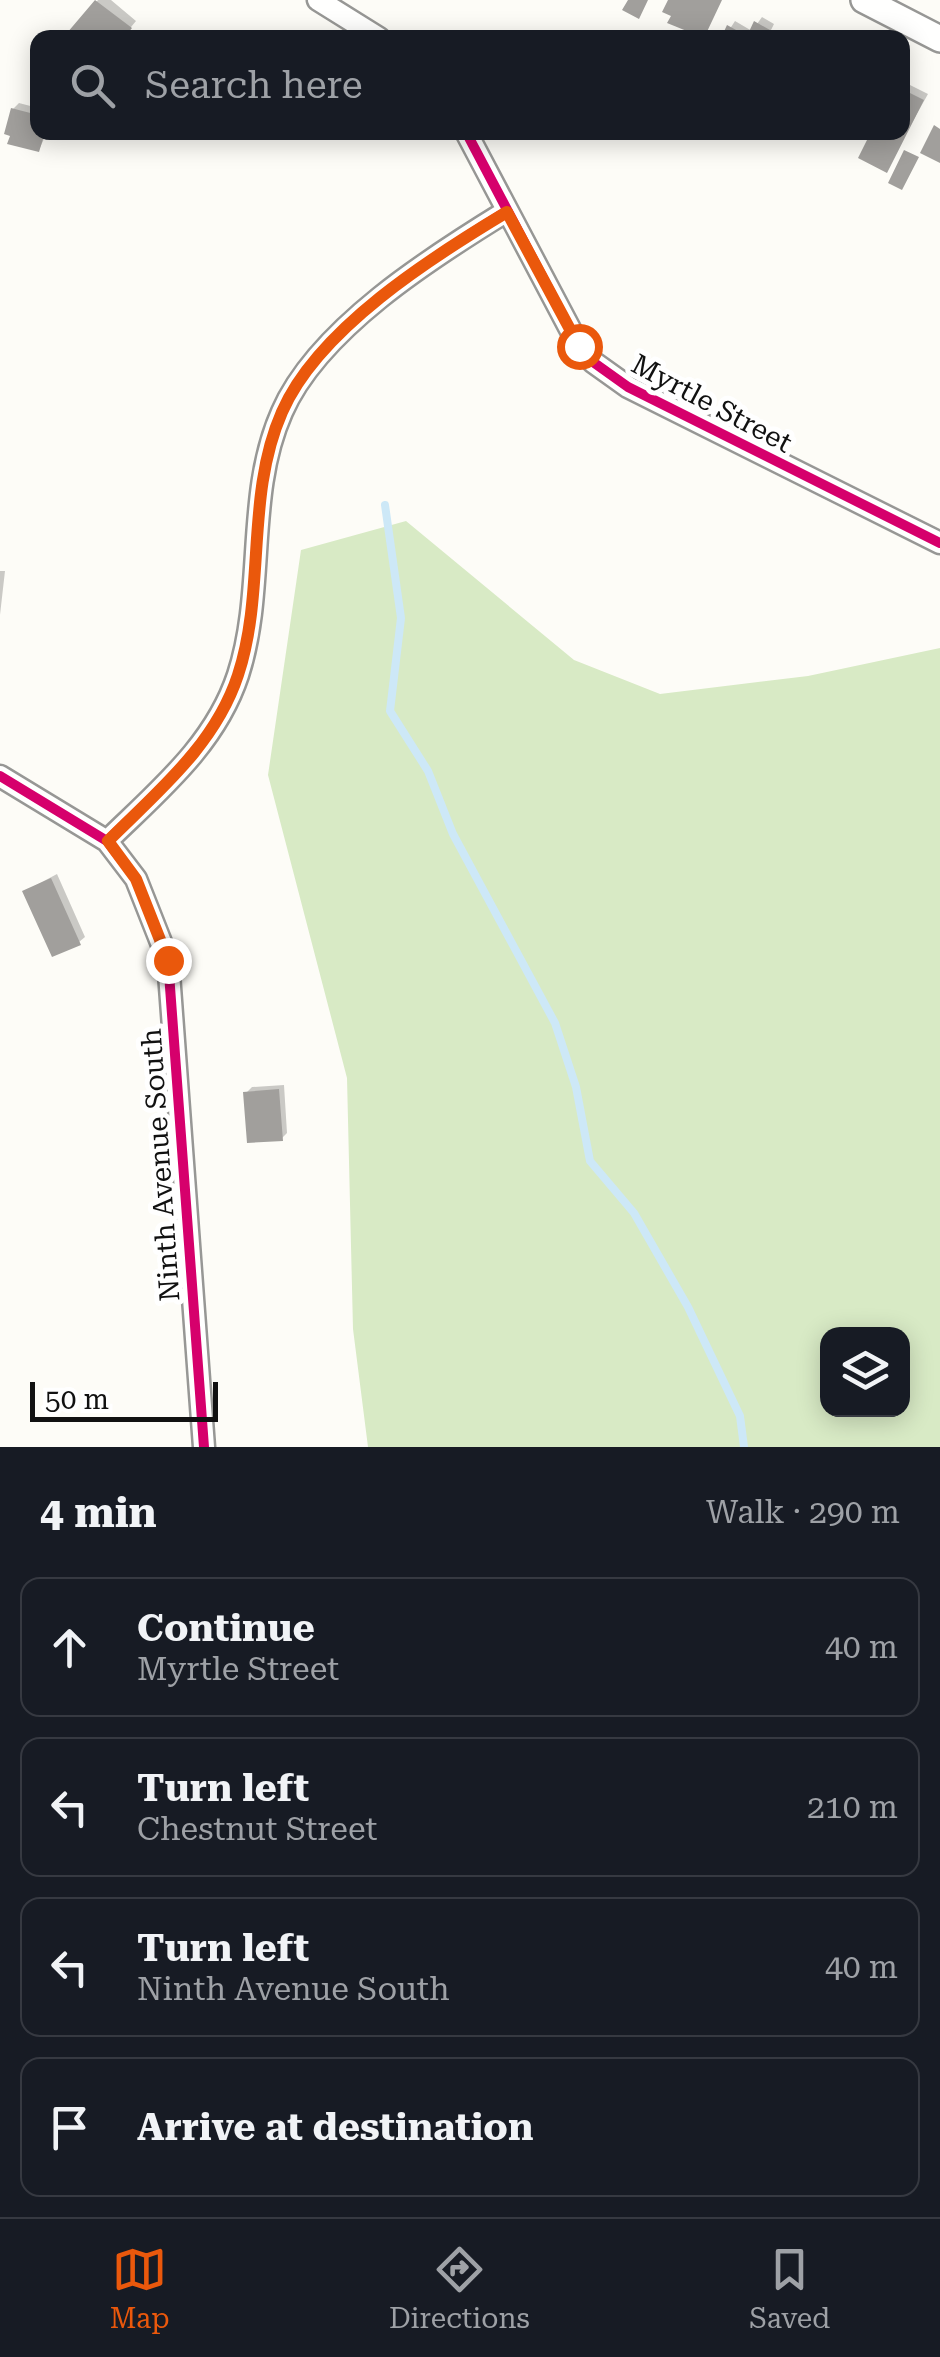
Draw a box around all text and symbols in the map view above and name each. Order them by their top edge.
search box [30,30,910,140]
icon: search [65,58,120,113]
text: Search here [145,63,363,107]
route start [557,324,603,370]
street label: Myrtle Street [626,347,798,460]
route end [146,938,192,984]
street label: Ninth Avenue South [134,1027,186,1303]
map controls [820,1327,910,1417]
button: layers [820,1327,910,1417]
scale bar [30,1377,218,1422]
text: 50 m [45,1383,109,1416]
text: 4 min [40,1488,157,1537]
text: Walk · 290 m [706,1493,900,1531]
text: Continue [137,1606,315,1650]
icon: ahead [42,1620,97,1675]
text: 40 m [825,1628,898,1666]
text: Myrtle Street [137,1650,339,1688]
text: Turn left [137,1766,309,1810]
icon: left [42,1780,97,1835]
text: 210 m [807,1788,898,1826]
text: Chestnut Street [137,1810,377,1848]
text: Turn left [137,1926,309,1970]
icon: left [42,1940,97,1995]
text: 40 m [825,1948,898,1986]
text: Ninth Avenue South [137,1970,450,2008]
icon: arrive [42,2100,97,2155]
text: Arrive at destination [137,2105,533,2149]
tab: Map [110,2242,170,2335]
tab: Directions [389,2242,530,2335]
tab: Saved [749,2242,830,2335]

